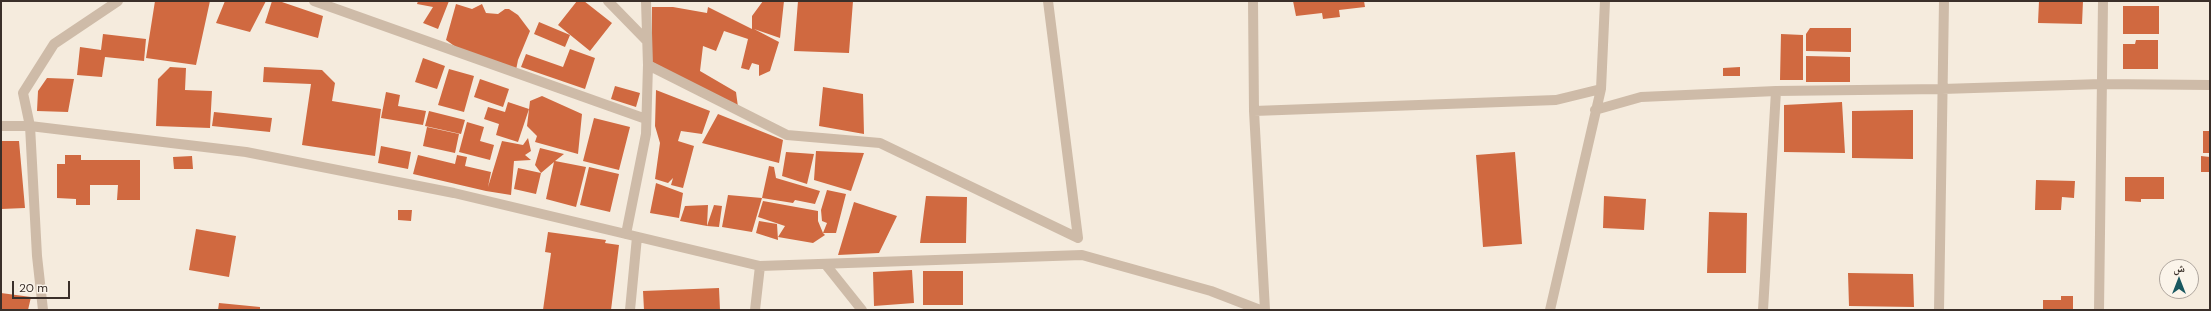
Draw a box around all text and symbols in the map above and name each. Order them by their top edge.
north arrow [2159,259,2199,299]
text: ش [2173,261,2185,275]
scale bar [14,273,72,299]
text: 20 m [19,280,48,296]

